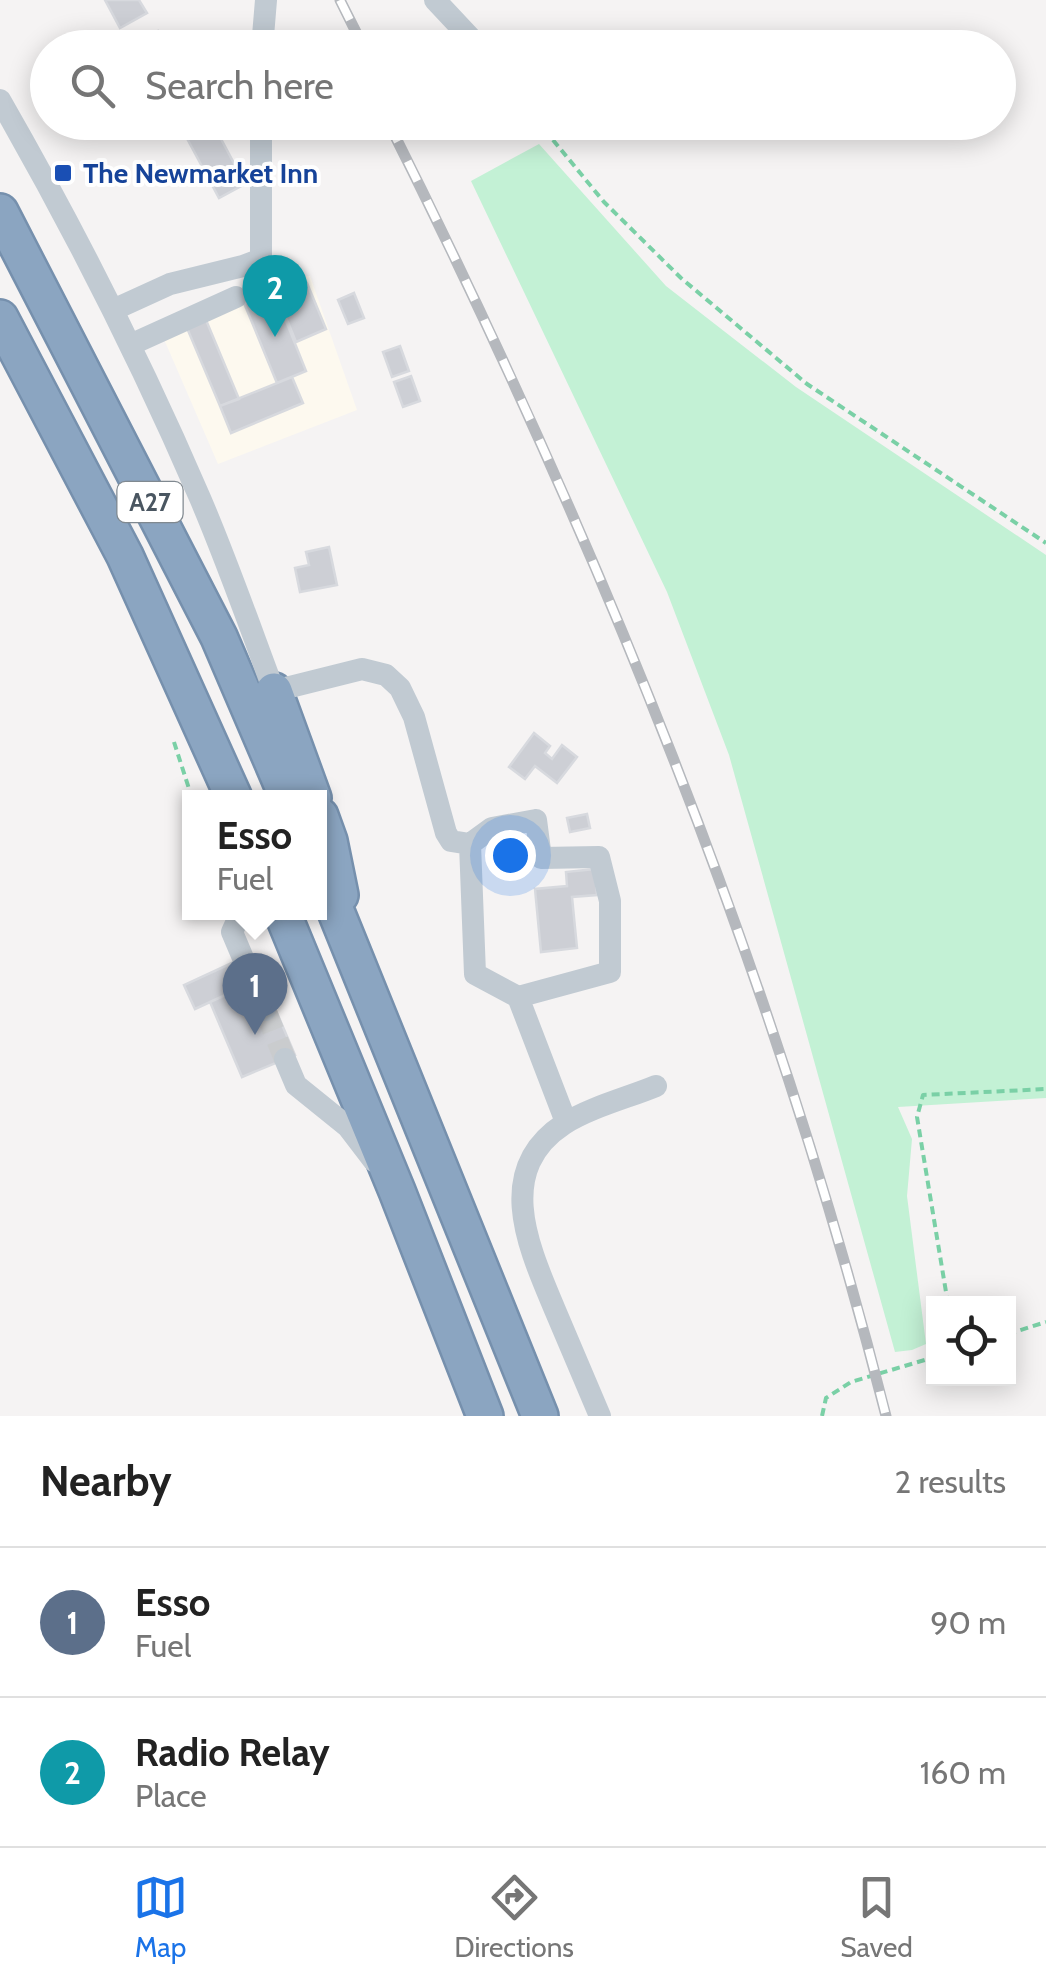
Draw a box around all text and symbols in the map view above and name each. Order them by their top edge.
search box [30,30,1016,140]
icon: search [65,58,120,113]
text: Search here [145,62,334,109]
place label: The Newmarket Inn [83,156,318,190]
marker: The Newmarket Inn [52,162,74,184]
pin: 2 [242,255,308,337]
road number: A27 [118,482,182,522]
popup [182,790,327,920]
text: Esso [217,812,292,859]
your location [485,830,536,881]
text: Fuel [217,859,273,898]
pin: 1 [222,952,288,1035]
map controls [926,1296,1016,1386]
button: locate [926,1296,1016,1386]
text: Nearby [40,1455,172,1507]
text: 2 results [895,1462,1006,1501]
text: Esso [135,1579,210,1626]
text: 1 [67,1603,78,1642]
text: 90 m [930,1603,1006,1642]
text: Fuel [135,1626,191,1665]
text: Radio Relay [135,1729,330,1776]
text: 2 [64,1753,81,1792]
text: 160 m [920,1753,1006,1792]
text: Place [135,1776,207,1815]
tab: Map [133,1870,188,1964]
tab: Directions [454,1870,574,1964]
tab: Saved [840,1870,913,1964]

